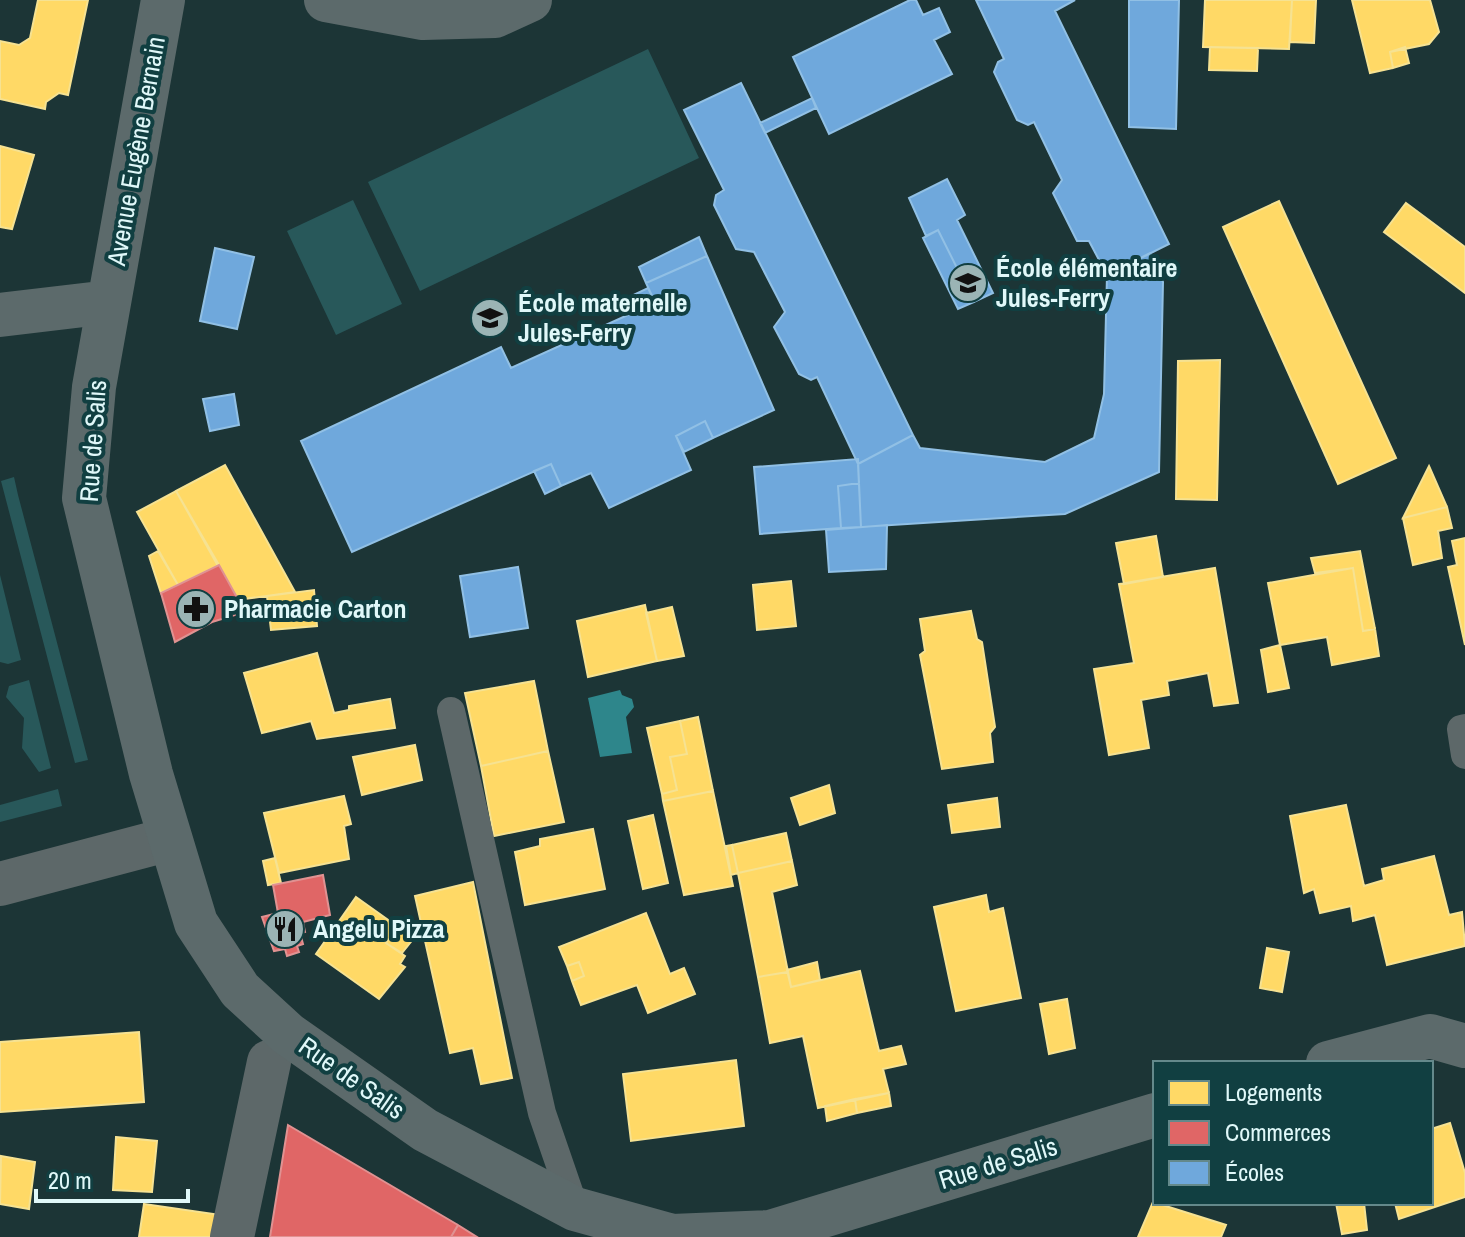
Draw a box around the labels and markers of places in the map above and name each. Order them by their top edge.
place label: École élémentaire Jules-Ferry [996,250,1177,315]
school or university icon: École élémentaire Jules-Ferry [947,262,989,304]
place label: École maternelle Jules-Ferry [518,285,687,350]
school or university icon: École maternelle Jules-Ferry [469,297,511,339]
pharmacy icon: Pharmacie Carton [175,588,217,630]
place label: Pharmacie Carton [224,591,406,626]
restaurant icon: Angelu Pizza [264,908,306,950]
place label: Angelu Pizza [313,911,445,946]

